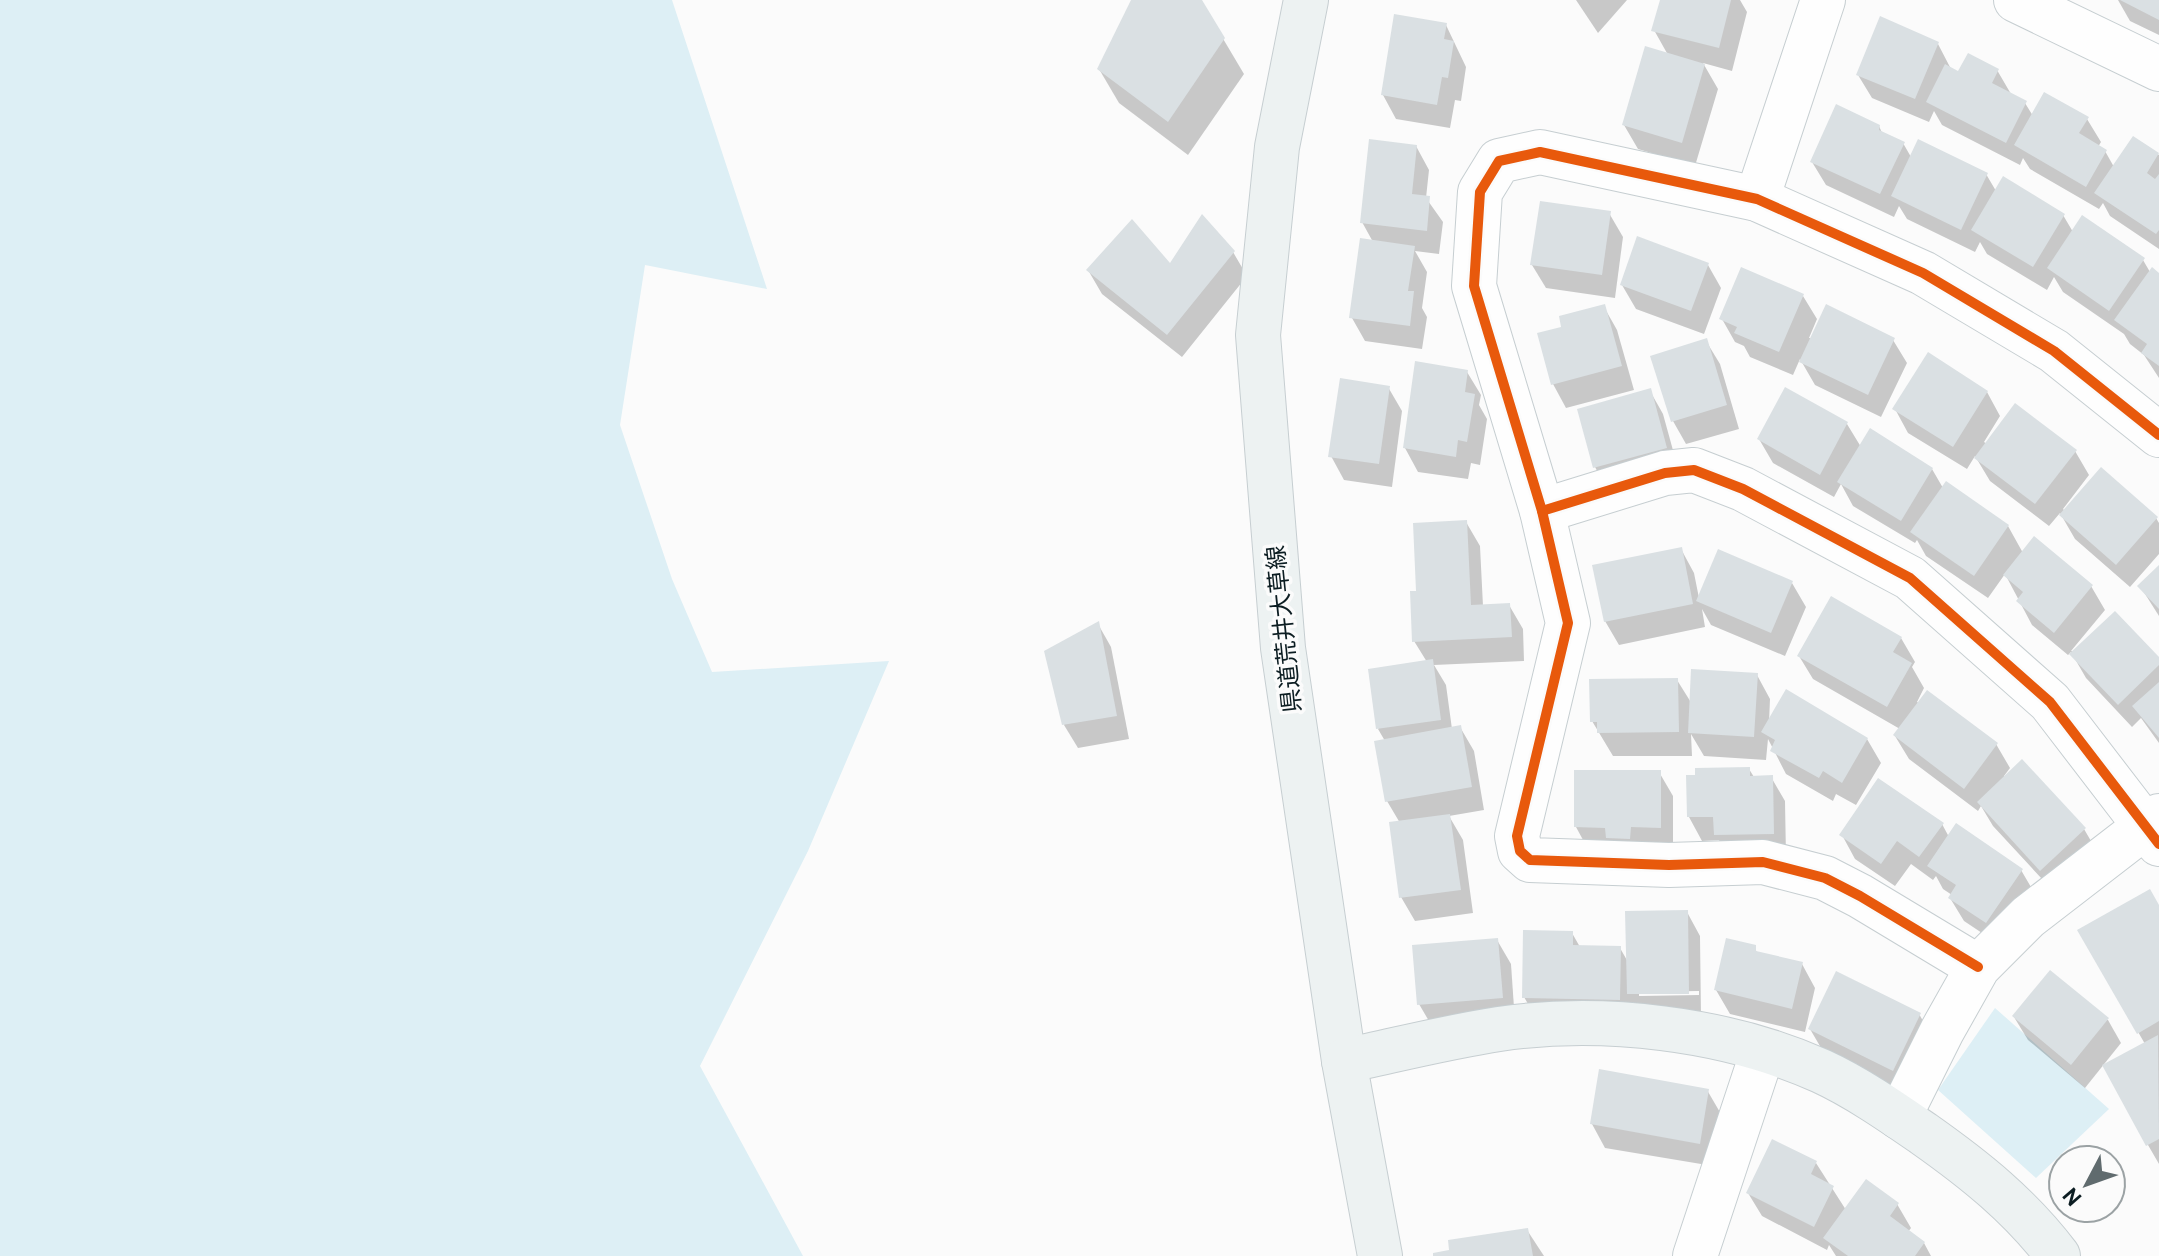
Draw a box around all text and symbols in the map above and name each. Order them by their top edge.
street label: 県道荒井大草線 [1262,544,1310,714]
north arrow [2047,1144,2127,1224]
text: N [2058,1181,2089,1210]

